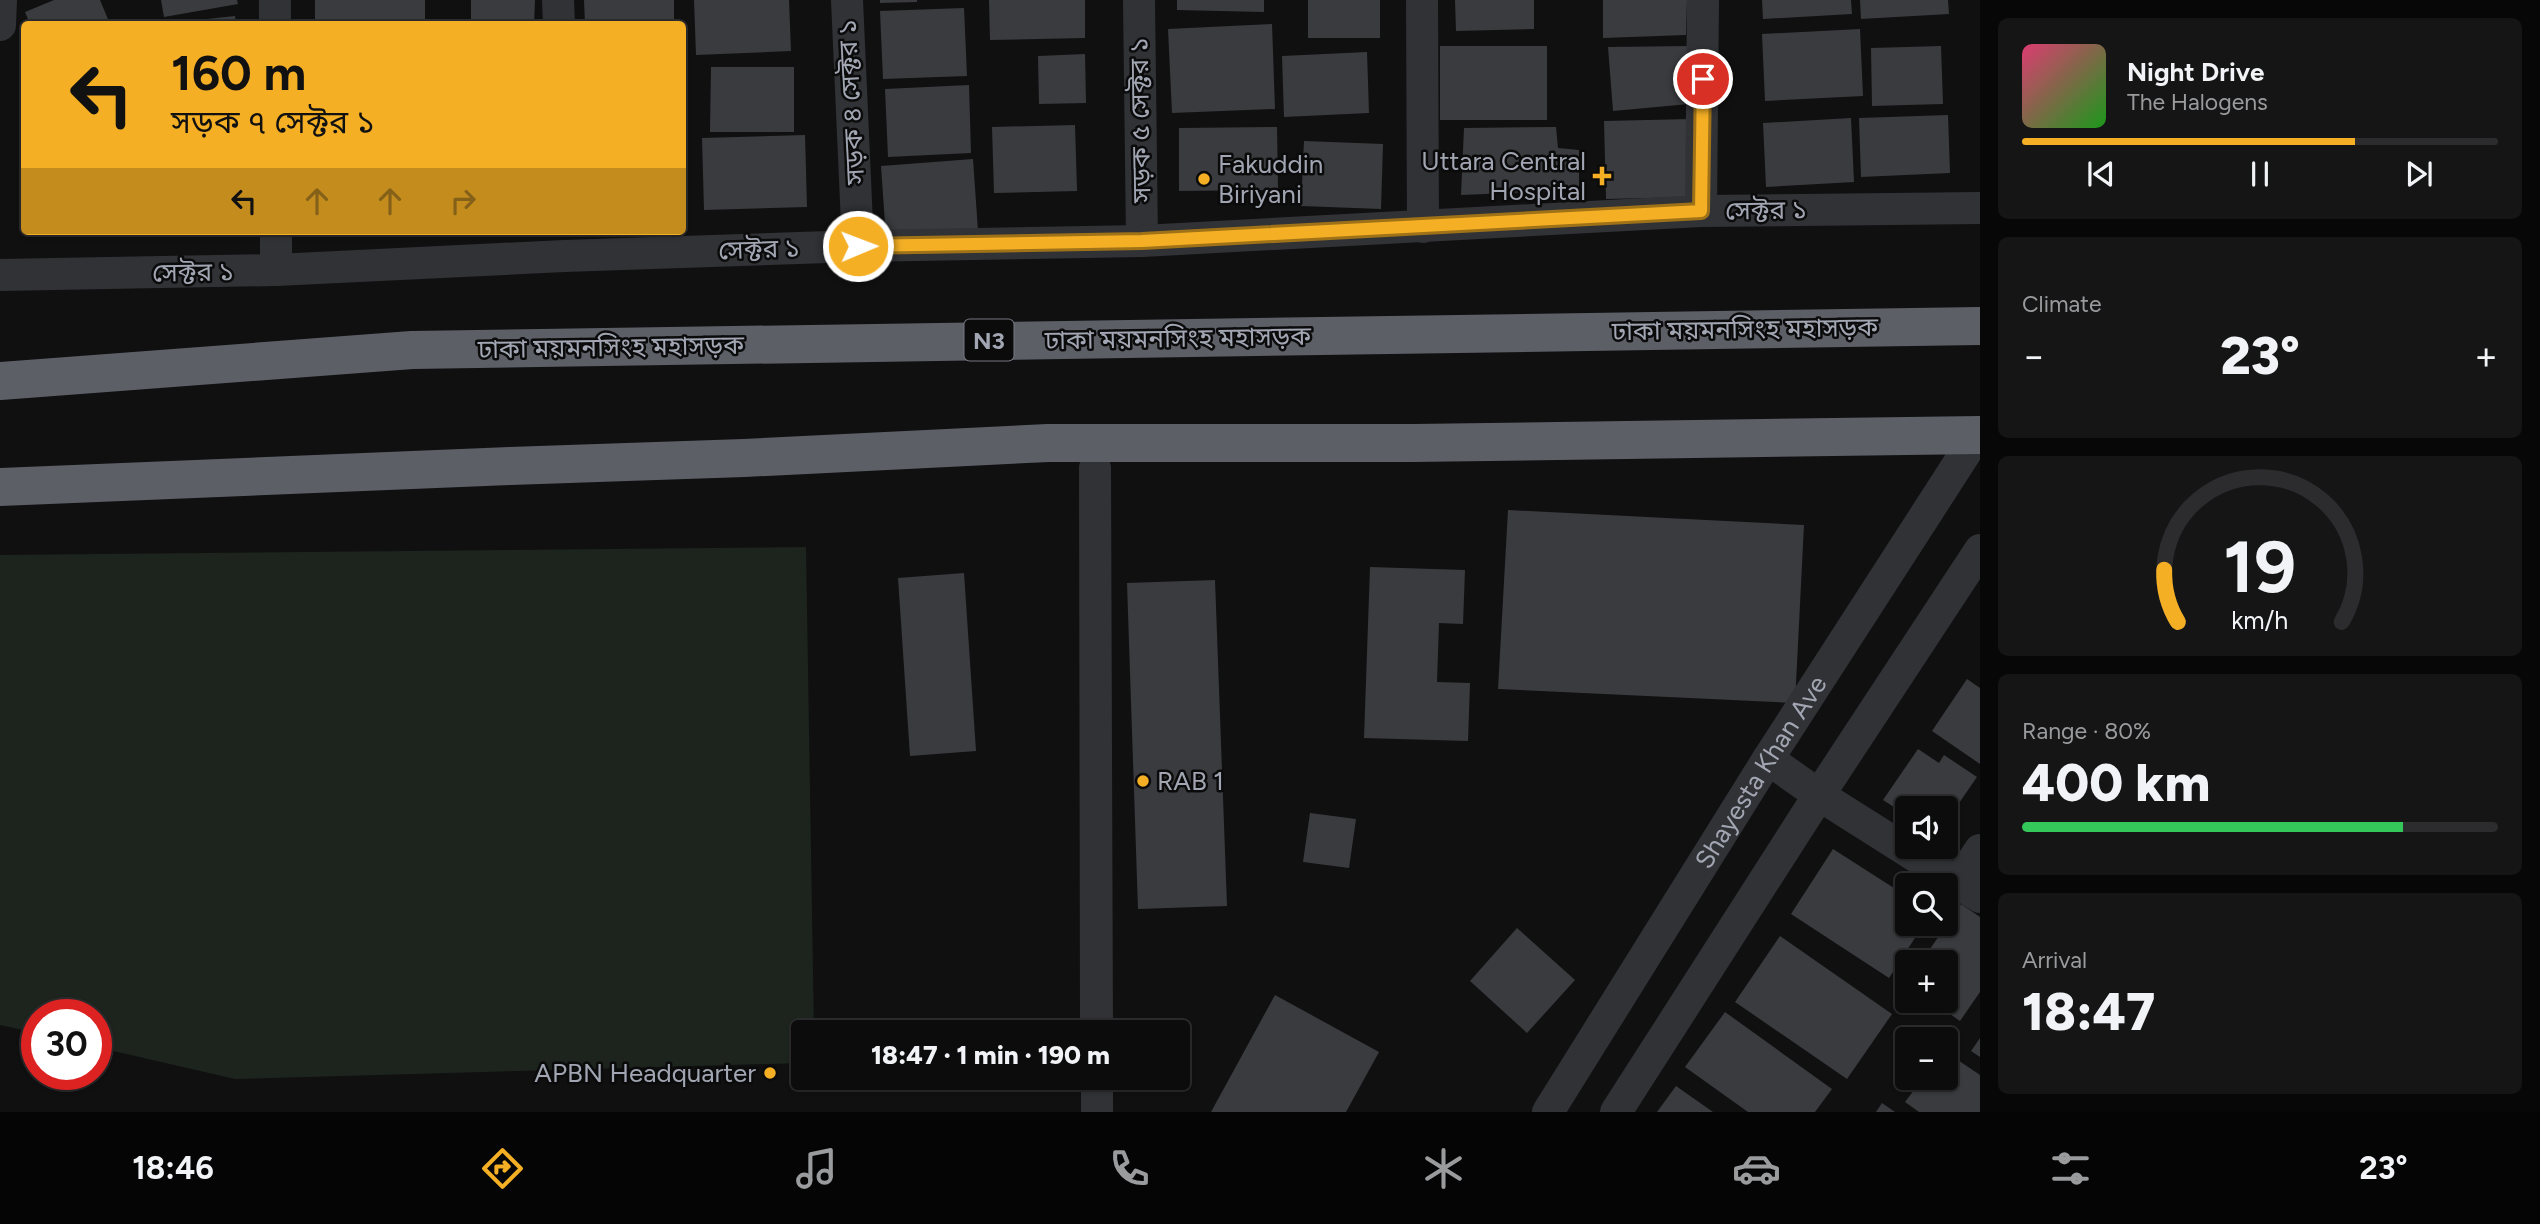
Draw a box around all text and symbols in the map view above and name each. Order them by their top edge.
street label: সড়ক ৪ সেক্টর ১ [831,18,871,187]
street label: সড়ক ৫ সেক্টর ১ [1123,37,1157,204]
text: 160 m [171,43,306,102]
icon: left [56,49,147,140]
pin [1673,49,1733,109]
text: Night Drive [2127,56,2264,88]
icon: arrive [1684,60,1722,98]
text: The Halogens [2127,88,2268,116]
text: সড়ক ৭ সেক্টর ১ [171,103,375,141]
place label: Uttara Central Hospital [1421,145,1586,207]
place label: Fakuddin Biriyani [1218,148,1323,210]
icon: previous [2082,155,2120,193]
icon: pause [2241,155,2279,193]
icon: next [2400,155,2438,193]
marker: Uttara Central Hospital [1592,166,1612,186]
marker: Fakuddin Biriyani [1196,171,1212,187]
icon: left [225,182,263,220]
icon: ahead [298,182,336,220]
icon: ahead [371,182,409,220]
icon: right [444,182,482,220]
street label: সেক্টর ১ [1725,193,1807,227]
position arrow [821,209,895,283]
street label: সেক্টর ১ [718,232,800,266]
street label: সেক্টর ১ [152,255,234,289]
text: Climate [2022,290,2101,318]
street label: ঢাকা ময়মনসিংহ মহাসড়ক [1611,311,1879,347]
road number: N3 [964,320,1014,360]
street label: ঢাকা ময়মনসিংহ মহাসড়ক [1044,320,1312,356]
text: 23° [2220,325,2300,387]
street label: ঢাকা ময়মনসিংহ মহাসড়ক [477,329,745,365]
text: − [2022,333,2046,379]
text: + [2474,333,2498,379]
text: 19 [2224,523,2296,610]
text: km/h [2231,605,2289,635]
street label: Shayesta Khan Ave [1688,670,1834,874]
text: Range · 80% [2022,717,2151,745]
text: 400 km [2022,752,2210,814]
place label: RAB 1 [1157,765,1224,797]
marker: RAB 1 [1135,773,1151,789]
map controls [1895,796,1958,1090]
button: sound [1895,796,1958,859]
button: search [1895,873,1958,936]
text: Arrival [2022,946,2087,974]
button: + [1895,950,1958,1013]
text: 18:47 [2022,981,2155,1043]
speed limit sign: 30 [21,999,112,1090]
button: − [1895,1027,1958,1090]
text: 18:47 · 1 min · 190 m [871,1039,1110,1071]
place label: APBN Headquarter [534,1057,756,1089]
marker: APBN Headquarter [762,1065,778,1081]
icon: directions [478,1144,527,1193]
icon: music [792,1144,841,1193]
icon: phone [1105,1144,1154,1193]
icon: climate [1419,1144,1468,1193]
icon: car [1732,1144,1781,1193]
icon: filters [2046,1144,2095,1193]
text: 18:46 [132,1149,214,1187]
text: 23° [2359,1149,2408,1187]

